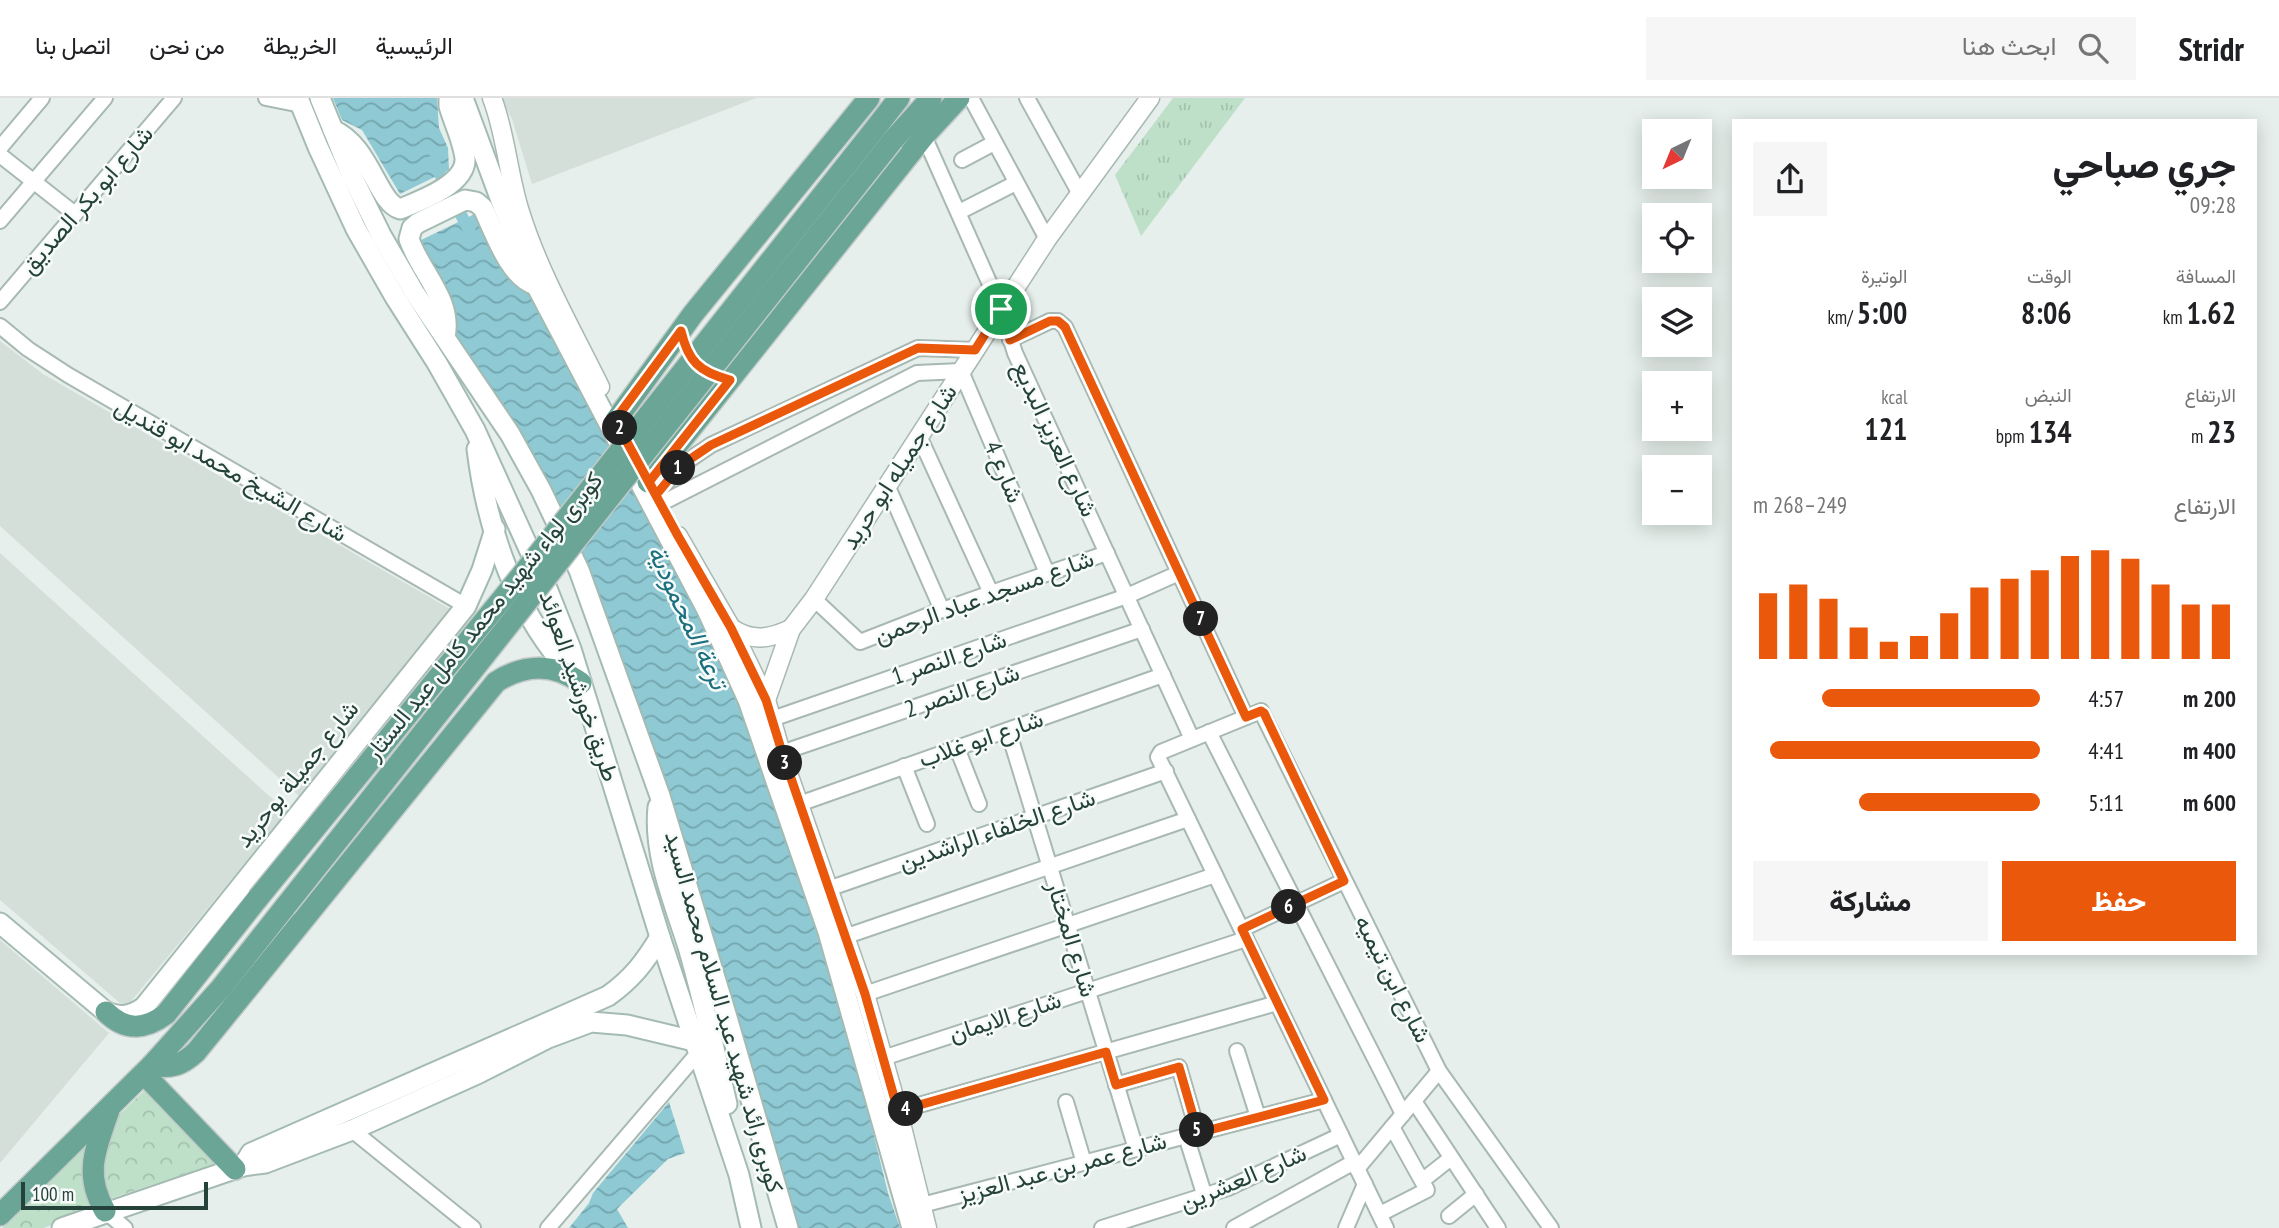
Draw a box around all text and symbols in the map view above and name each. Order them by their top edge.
search box [1646,17,2136,80]
text: Stridr [2178,27,2244,70]
text: ابحث هنا [1962,29,2056,62]
icon: search [2074,29,2112,67]
text: اتصل بنا [35,30,111,61]
text: من نحن [149,30,225,61]
text: الخريطة [263,30,337,61]
text: الرئيسية [375,30,453,61]
street label: شارع ابو بكر الصديق [13,119,161,281]
north arrow [1642,119,1712,189]
map controls [1642,119,1712,525]
text: جري صباحي [2052,139,2236,188]
button: share [1753,142,1827,216]
text: 09:28 [2190,190,2236,219]
button: locate [1642,203,1712,273]
text: الوتيرة [1861,264,1907,288]
text: الوقت [2027,264,2072,288]
text: المسافة [2176,264,2236,288]
pin [971,279,1031,339]
button: layers [1642,287,1712,357]
icon: arrive [982,290,1020,328]
text: 5:00 [1857,293,1907,332]
text: 8:06 [2021,293,2072,332]
text: 1.62 [2187,293,2236,332]
text: /km [1827,305,1857,329]
text: km [2163,305,2187,329]
street label: شارع العزيز البديع [1004,356,1105,522]
button: + [1642,371,1712,441]
street label: شارع جميله ابو حريد [834,378,964,556]
text: النبض [2025,383,2072,407]
text: الارتفاع [2184,383,2236,407]
text: kcal [1881,385,1907,409]
street label: شارع الشيخ محمد ابو قنديل [109,390,353,550]
text: 121 [1864,409,1907,448]
pin: 2 [602,410,638,446]
text: 134 [2029,412,2072,451]
text: 23 [2207,412,2236,451]
text: 2 [615,415,624,439]
text: bpm [1996,424,2029,448]
text: m [2191,424,2207,448]
street label: شارع 4 [977,436,1031,508]
pin: 1 [660,450,696,486]
text: 1 [673,455,682,479]
button: − [1642,455,1712,525]
street label: كوبرى لواء شهيد محمد كامل عبد الستار [357,465,610,767]
text: 249–268 m [1753,490,1847,519]
text: الارتفاع [2174,491,2236,520]
water label: ترعة المحمودية [641,539,737,697]
street label: شارع مسجد عباد الرحمن [870,542,1098,652]
street label: طريق خورشيد, العوائد [532,586,627,785]
pin: 7 [1184,602,1218,636]
text: 7 [1196,606,1205,630]
street label: شارع النصر 1 [887,623,1011,693]
street label: شارع النصر 2 [900,656,1024,726]
text: 4:57 [2088,684,2124,713]
text: 200 m [2183,684,2236,713]
street label: شارع جميلة بوحريد [228,694,366,854]
street label: شارع ابو غلاب [914,703,1048,775]
text: 4:41 [2088,736,2124,765]
text: 400 m [2183,736,2236,765]
pin: 3 [768,746,802,780]
text: 3 [780,750,789,774]
street label: شارع الخلفاء الراشدين [894,781,1100,879]
text: 5:11 [2088,788,2124,817]
text: 600 m [2183,788,2236,817]
street label: كوبرى رائد شهيد عبد السلام محمد السيد [657,827,791,1197]
button: مشاركة [1753,861,1988,941]
button: حفظ [2002,861,2236,941]
street label: شارع المختار [1039,876,1105,1001]
pin: 6 [1272,890,1306,924]
text: 6 [1284,894,1293,918]
street label: شارع ابن تيميه [1347,910,1439,1048]
street label: شارع الايمان [945,984,1065,1050]
pin: 4 [888,1091,923,1126]
text: 4 [901,1096,910,1120]
pin: 5 [1180,1112,1214,1148]
text: 5 [1192,1117,1201,1141]
street label: شارع عمر بن عبد العزيز [953,1125,1170,1212]
street label: شارع العشرين [1175,1137,1311,1219]
scale bar [21,1179,208,1211]
text: 100 m [32,1182,74,1206]

